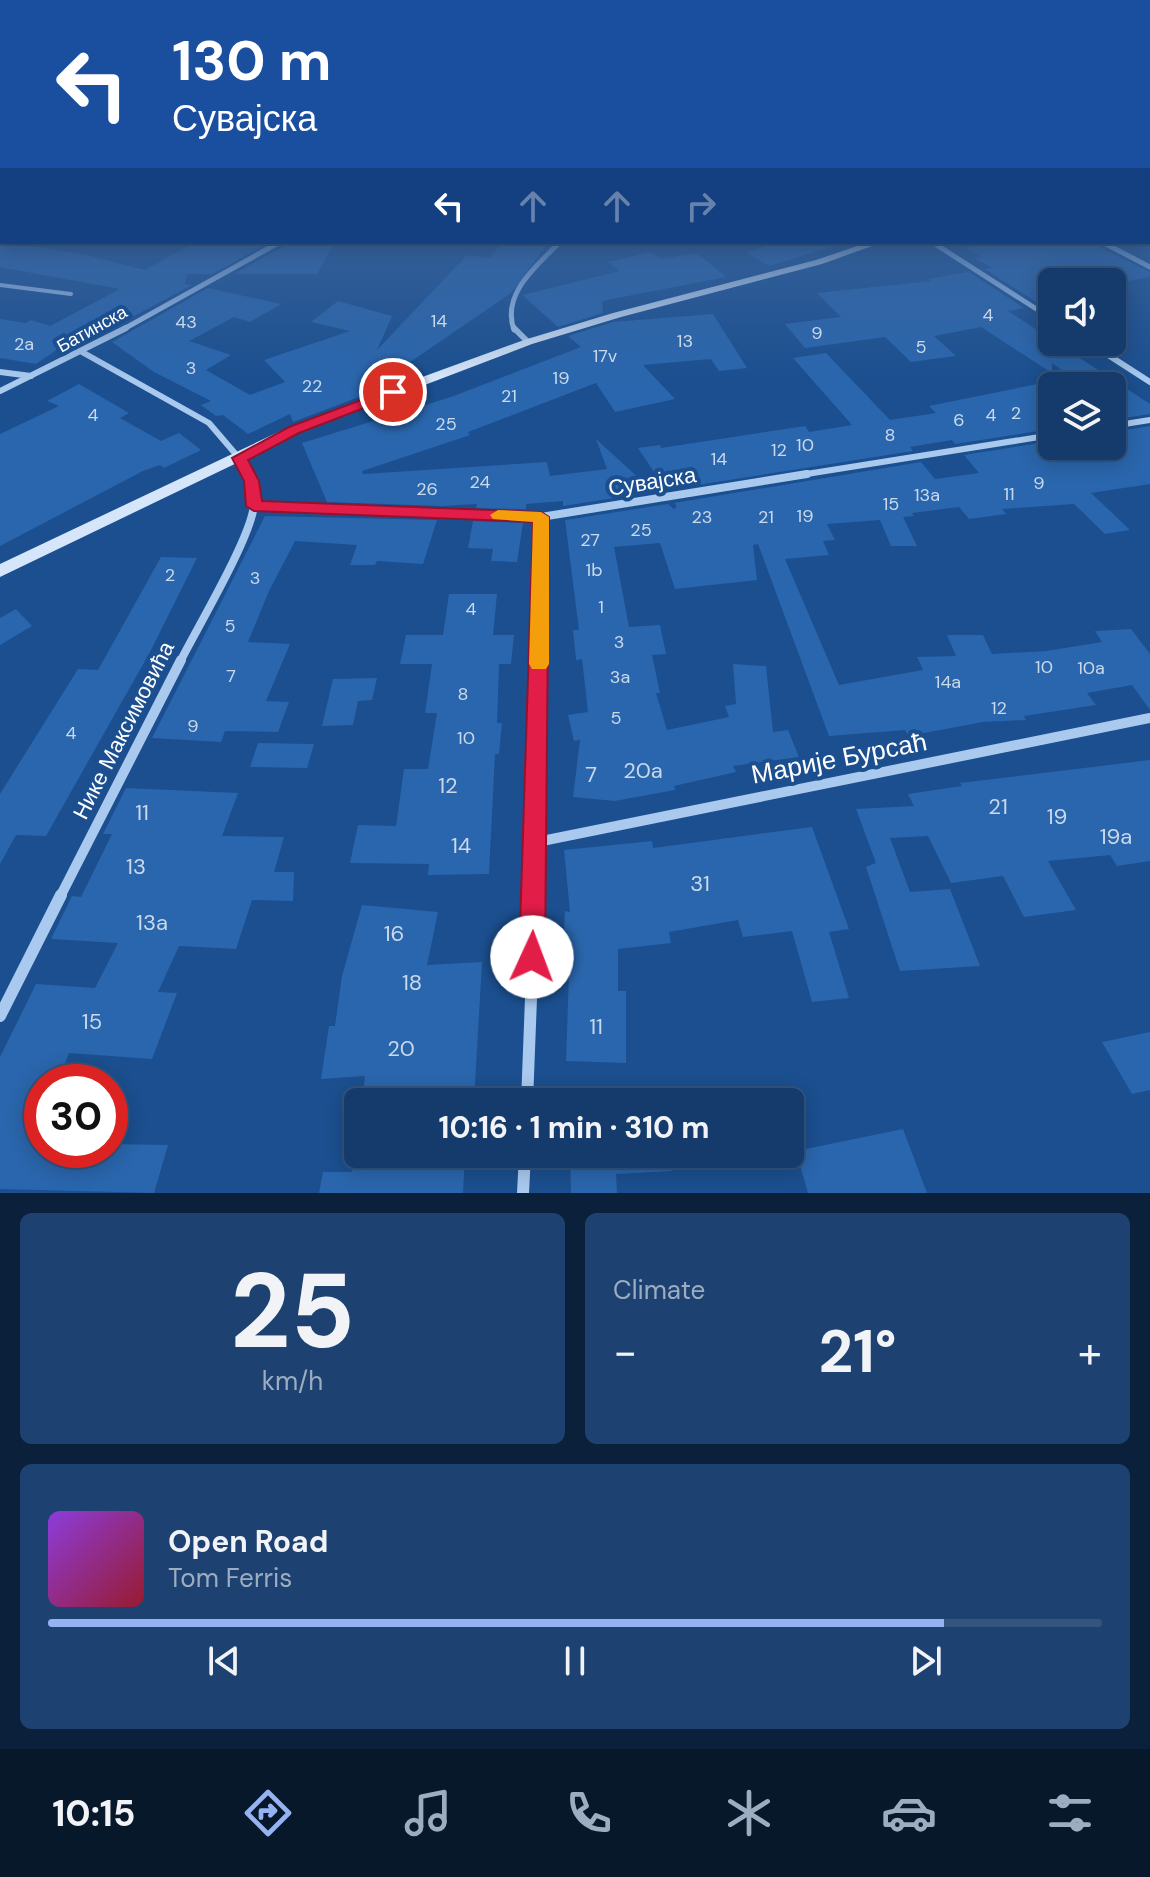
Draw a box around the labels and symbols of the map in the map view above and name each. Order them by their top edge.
street label: Батинска [53,299,132,358]
house number: 4 [983,303,994,327]
house number: 14 [431,309,447,333]
house number: 43 [175,310,197,334]
house number: 9 [811,321,823,345]
house number: 13 [677,329,693,353]
house number: 2a [14,332,34,356]
house number: 5 [916,335,926,359]
house number: 17v [593,344,618,368]
house number: 3 [186,356,196,380]
pin [359,358,427,426]
house number: 19 [553,366,569,390]
house number: 22 [302,374,322,398]
house number: 21 [501,384,517,408]
house number: 2 [1011,401,1021,425]
house number: 4 [88,403,99,427]
house number: 4 [986,403,997,427]
house number: 6 [953,408,965,432]
house number: 25 [435,412,457,436]
house number: 8 [885,423,895,447]
house number: 10 [796,433,814,457]
house number: 12 [771,438,787,462]
house number: 14 [711,447,727,471]
street label: Сувајска [606,460,699,503]
house number: 24 [470,470,491,494]
house number: 9 [1033,471,1045,495]
house number: 26 [416,477,438,501]
house number: 11 [1003,482,1015,506]
house number: 13a [914,483,940,507]
house number: 15 [883,492,899,516]
house number: 19 [797,504,813,528]
house number: 23 [691,505,713,529]
house number: 21 [758,505,774,529]
house number: 25 [630,518,652,542]
house number: 27 [580,528,600,552]
house number: 1b [586,558,602,582]
house number: 2 [165,563,175,587]
house number: 3 [250,566,260,590]
house number: 1 [598,595,604,619]
house number: 4 [466,597,477,621]
house number: 5 [225,614,235,638]
house number: 3 [614,630,624,654]
street label: Нике Максимовића [66,636,181,824]
house number: 10 [1035,655,1053,679]
house number: 10a [1077,656,1105,680]
house number: 7 [226,664,236,688]
house number: 3a [610,665,630,689]
house number: 14a [935,670,961,694]
house number: 8 [458,682,468,706]
house number: 12 [991,696,1007,720]
house number: 5 [611,706,621,730]
house number: 9 [187,714,199,738]
house number: 4 [66,721,77,745]
street label: Марије Бурсаћ [748,724,930,792]
house number: 10 [457,726,475,750]
house number: 20a [623,756,663,785]
house number: 7 [585,760,597,789]
house number: 12 [438,771,458,800]
house number: 21 [988,792,1008,821]
house number: 11 [135,798,149,827]
house number: 19 [1047,802,1067,831]
house number: 19a [1100,822,1132,851]
house number: 14 [451,831,471,860]
house number: 13 [126,852,146,881]
house number: 31 [690,869,710,898]
house number: 13a [136,908,168,937]
position arrow [490,915,574,999]
house number: 16 [384,919,404,948]
house number: 18 [402,968,422,997]
house number: 15 [82,1007,102,1036]
house number: 11 [589,1012,603,1041]
house number: 20 [387,1034,415,1063]
speed limit sign: 30 [24,1064,128,1168]

